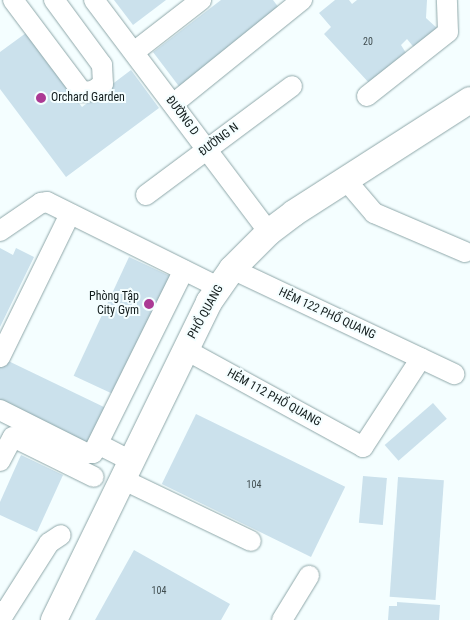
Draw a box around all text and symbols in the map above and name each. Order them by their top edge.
house number: 20 [363,36,373,48]
place label: Orchard Garden [51,91,125,105]
marker: Orchard Garden [35,92,47,104]
street label: ĐƯỜNG D [163,93,201,139]
street label: ĐƯỜNG N [196,120,242,160]
street label: PHỔ QUANG [185,283,227,341]
street label: HẺM 122 PHỔ QUANG [276,285,378,343]
place label: Phòng Tập City Gym [89,290,139,318]
marker: Phòng Tập City Gym [143,298,155,310]
street label: HẺM 112 PHỔ QUANG [225,366,323,430]
house number: 104 [247,479,261,491]
house number: 104 [152,585,166,597]

